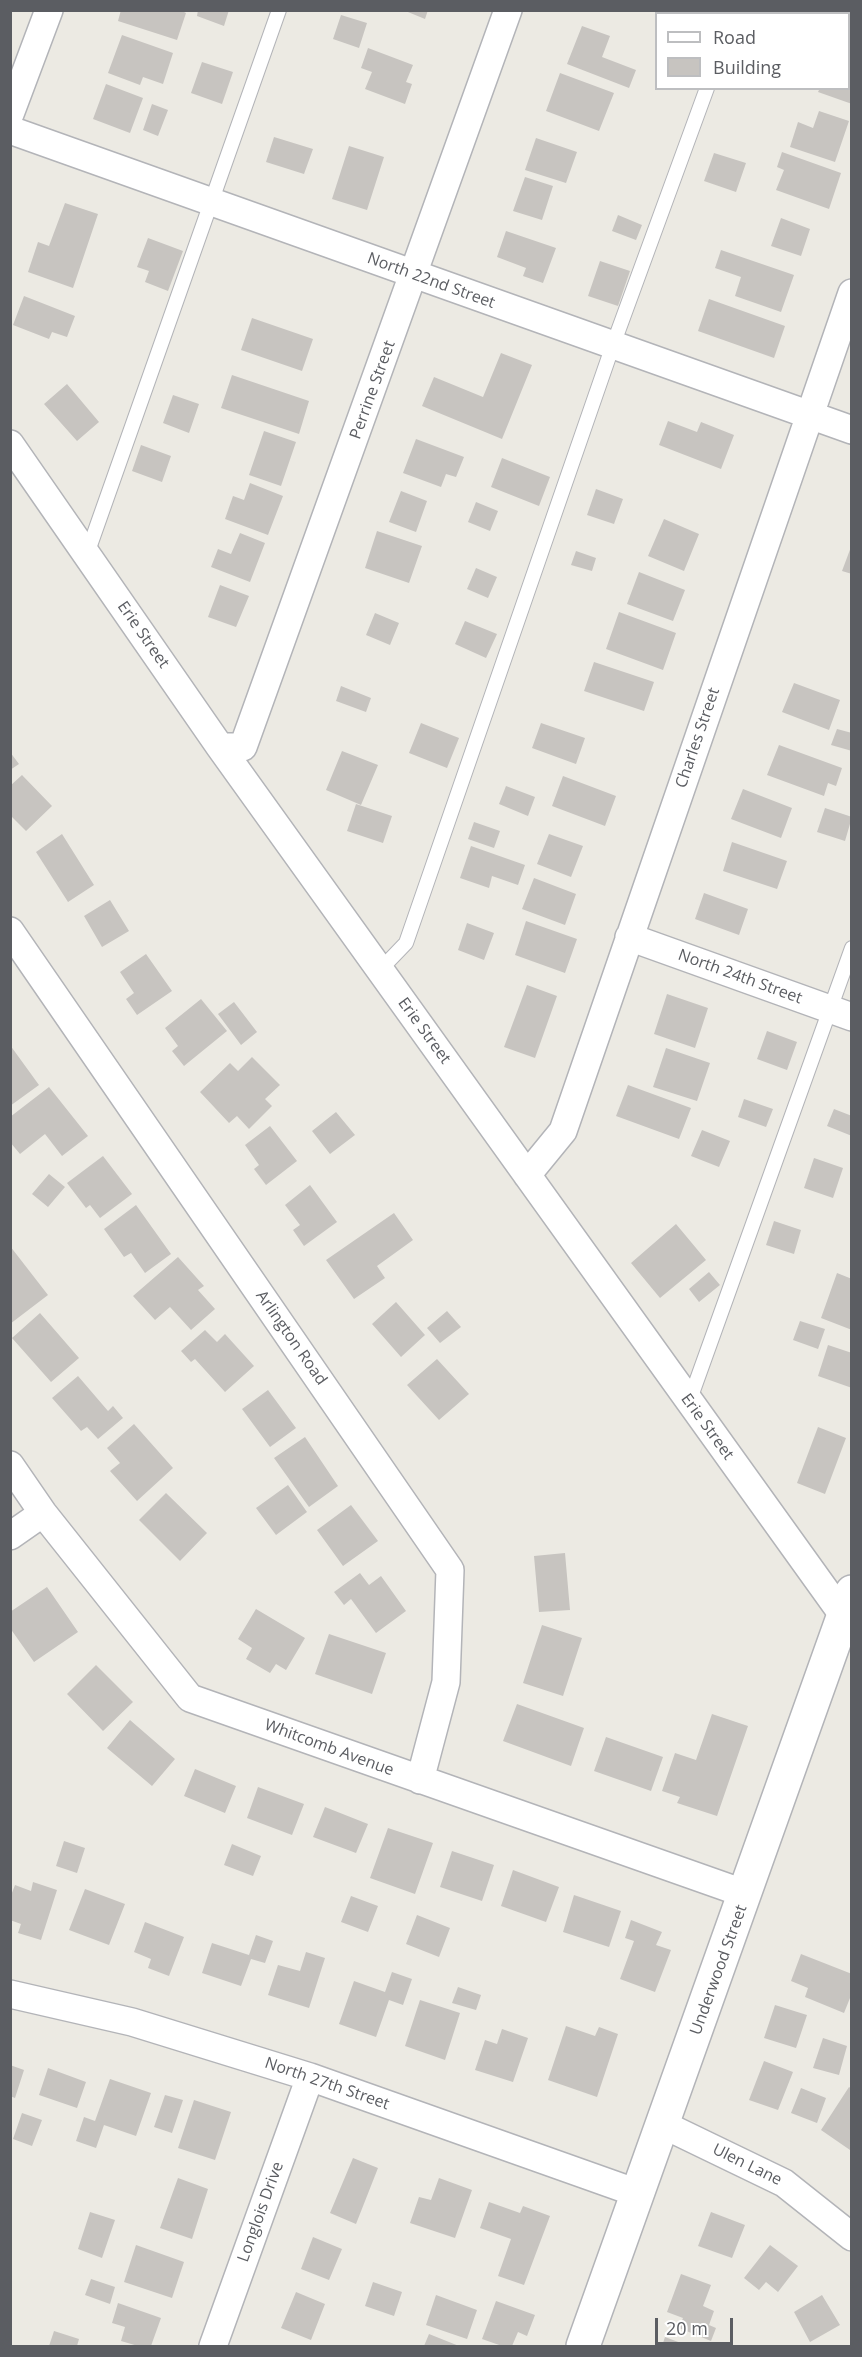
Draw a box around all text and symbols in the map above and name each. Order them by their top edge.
legend [655,12,850,90]
text: Road [713,25,756,49]
text: Building [713,55,781,79]
street label: North 22nd Street [364,249,498,313]
street label: Perrine Street [346,338,400,442]
street label: Erie Street [113,598,173,672]
street label: Charles Street [672,685,724,791]
street label: North 24th Street [675,946,805,1008]
street label: Erie Street [394,994,454,1068]
street label: Arlington Road [251,1287,331,1389]
street label: Erie Street [677,1390,737,1464]
street label: Whitcomb Avenue [262,1716,396,1780]
street label: Underwood Street [687,1902,751,2038]
street label: North 27th Street [262,2054,392,2114]
street label: Ulen Lane [709,2140,785,2190]
street label: Longlois Drive [234,2159,288,2265]
scale bar [658,2306,736,2344]
text: 20 m [666,2316,708,2340]

